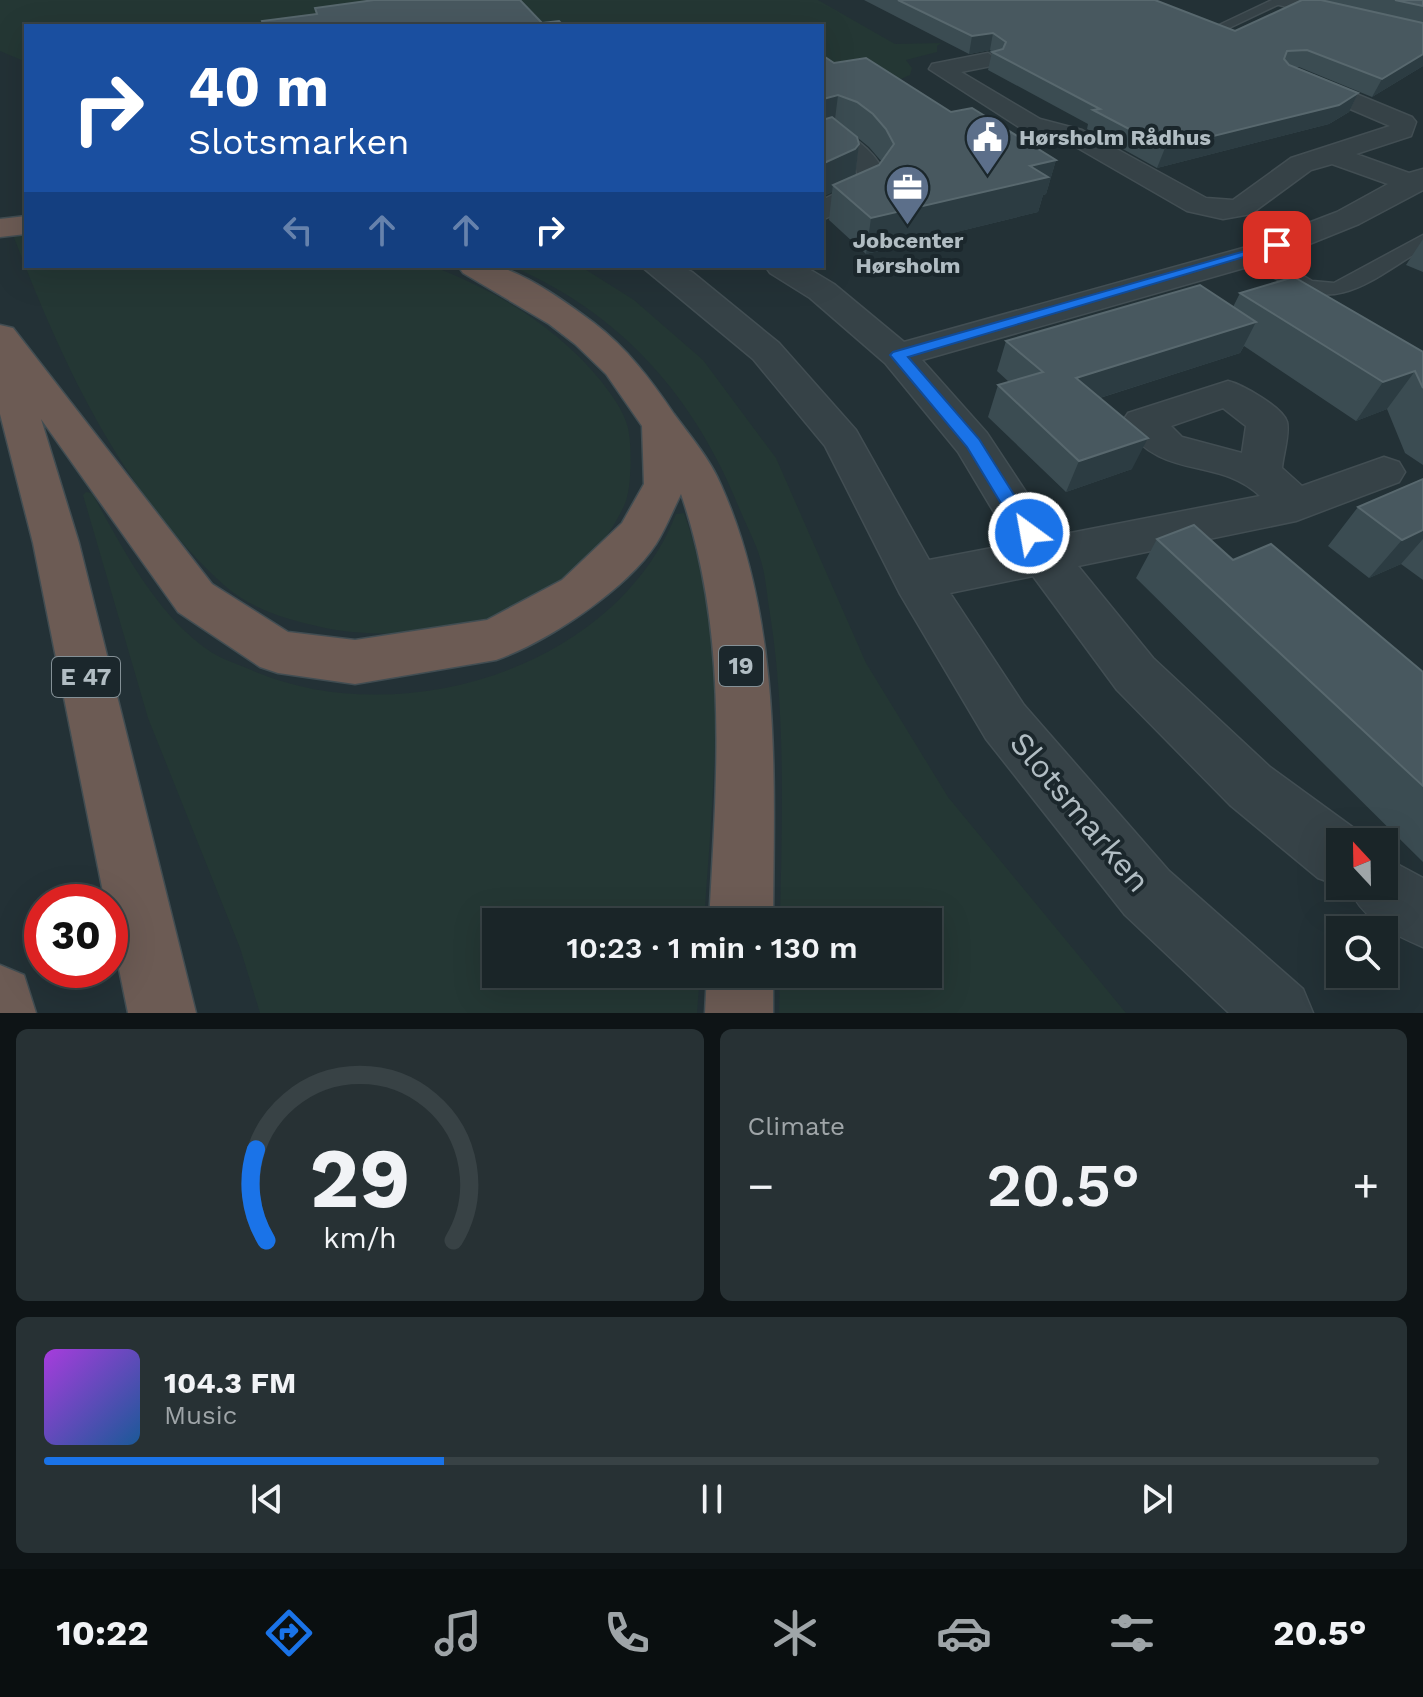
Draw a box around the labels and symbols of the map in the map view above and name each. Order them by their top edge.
public building icon: Hørsholm Rådhus [964,113,1012,176]
place label: Hørsholm Rådhus [1019,125,1211,150]
office icon: Jobcenter Hørsholm [884,163,932,226]
pin [1243,211,1311,279]
place label: Jobcenter Hørsholm [852,228,964,278]
position arrow [987,491,1071,575]
road number: 19 [719,646,763,686]
road number: E 47 [52,657,120,697]
street label: Slotsmarken [1002,724,1158,900]
north arrow [1326,828,1398,900]
speed limit sign: 30 [24,884,128,988]

